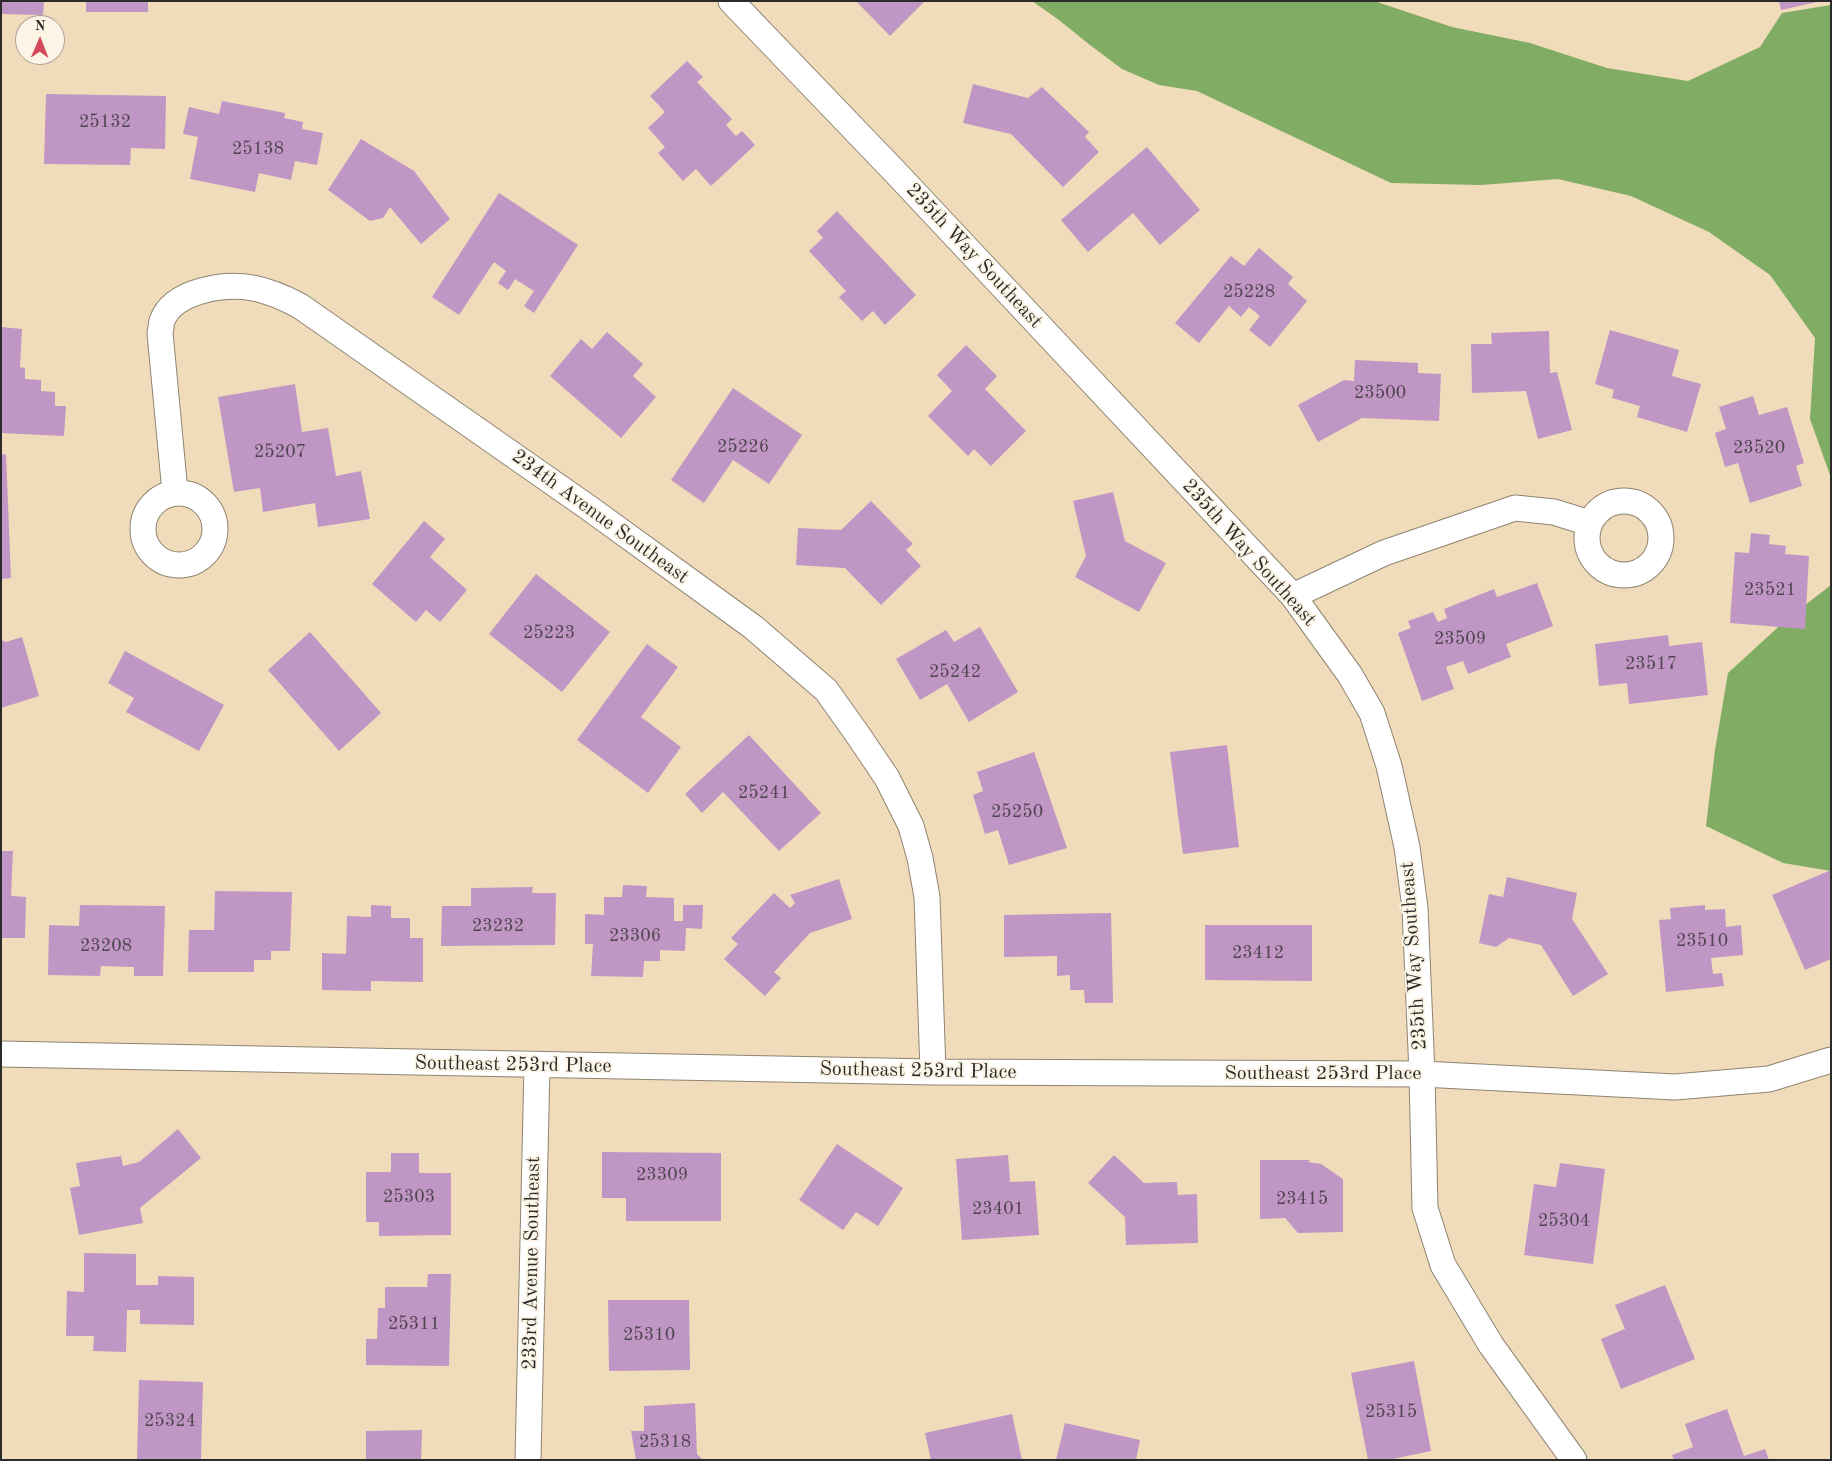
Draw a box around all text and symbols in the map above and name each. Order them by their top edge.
north arrow [15,15,65,65]
text: N [35,19,46,33]
house number: 25132 [79,111,131,133]
house number: 25138 [232,138,284,160]
street label: 235th Way Southeast [901,179,1047,333]
house number: 25228 [1223,281,1275,303]
house number: 23500 [1354,382,1406,404]
house number: 25226 [717,436,769,458]
house number: 23520 [1733,437,1785,459]
house number: 25207 [254,441,306,463]
street label: 234th Avenue Southeast [507,445,693,589]
street label: 235th Way Southeast [1177,475,1321,631]
house number: 23521 [1744,579,1796,601]
house number: 25223 [523,622,575,644]
house number: 23509 [1434,628,1486,650]
house number: 23517 [1625,653,1677,675]
house number: 25242 [929,661,981,683]
house number: 25241 [738,782,790,804]
house number: 25250 [991,801,1043,823]
street label: 235th Way Southeast [1395,861,1433,1051]
house number: 23232 [472,915,524,937]
house number: 23306 [609,925,661,947]
house number: 23510 [1676,930,1728,952]
house number: 23208 [80,935,132,957]
house number: 23412 [1232,942,1284,964]
street label: Southeast 253rd Place [414,1051,612,1079]
street label: Southeast 253rd Place [819,1057,1017,1085]
street label: Southeast 253rd Place [1224,1062,1422,1086]
street label: 233rd Avenue Southeast [518,1156,546,1370]
house number: 23309 [636,1164,688,1186]
house number: 25303 [383,1186,435,1208]
house number: 23415 [1276,1188,1328,1210]
house number: 23401 [972,1198,1024,1220]
house number: 25304 [1538,1210,1590,1232]
house number: 25311 [388,1313,440,1335]
house number: 25310 [623,1324,675,1346]
house number: 25315 [1365,1401,1417,1423]
house number: 25324 [144,1410,196,1432]
house number: 25318 [639,1431,691,1453]

